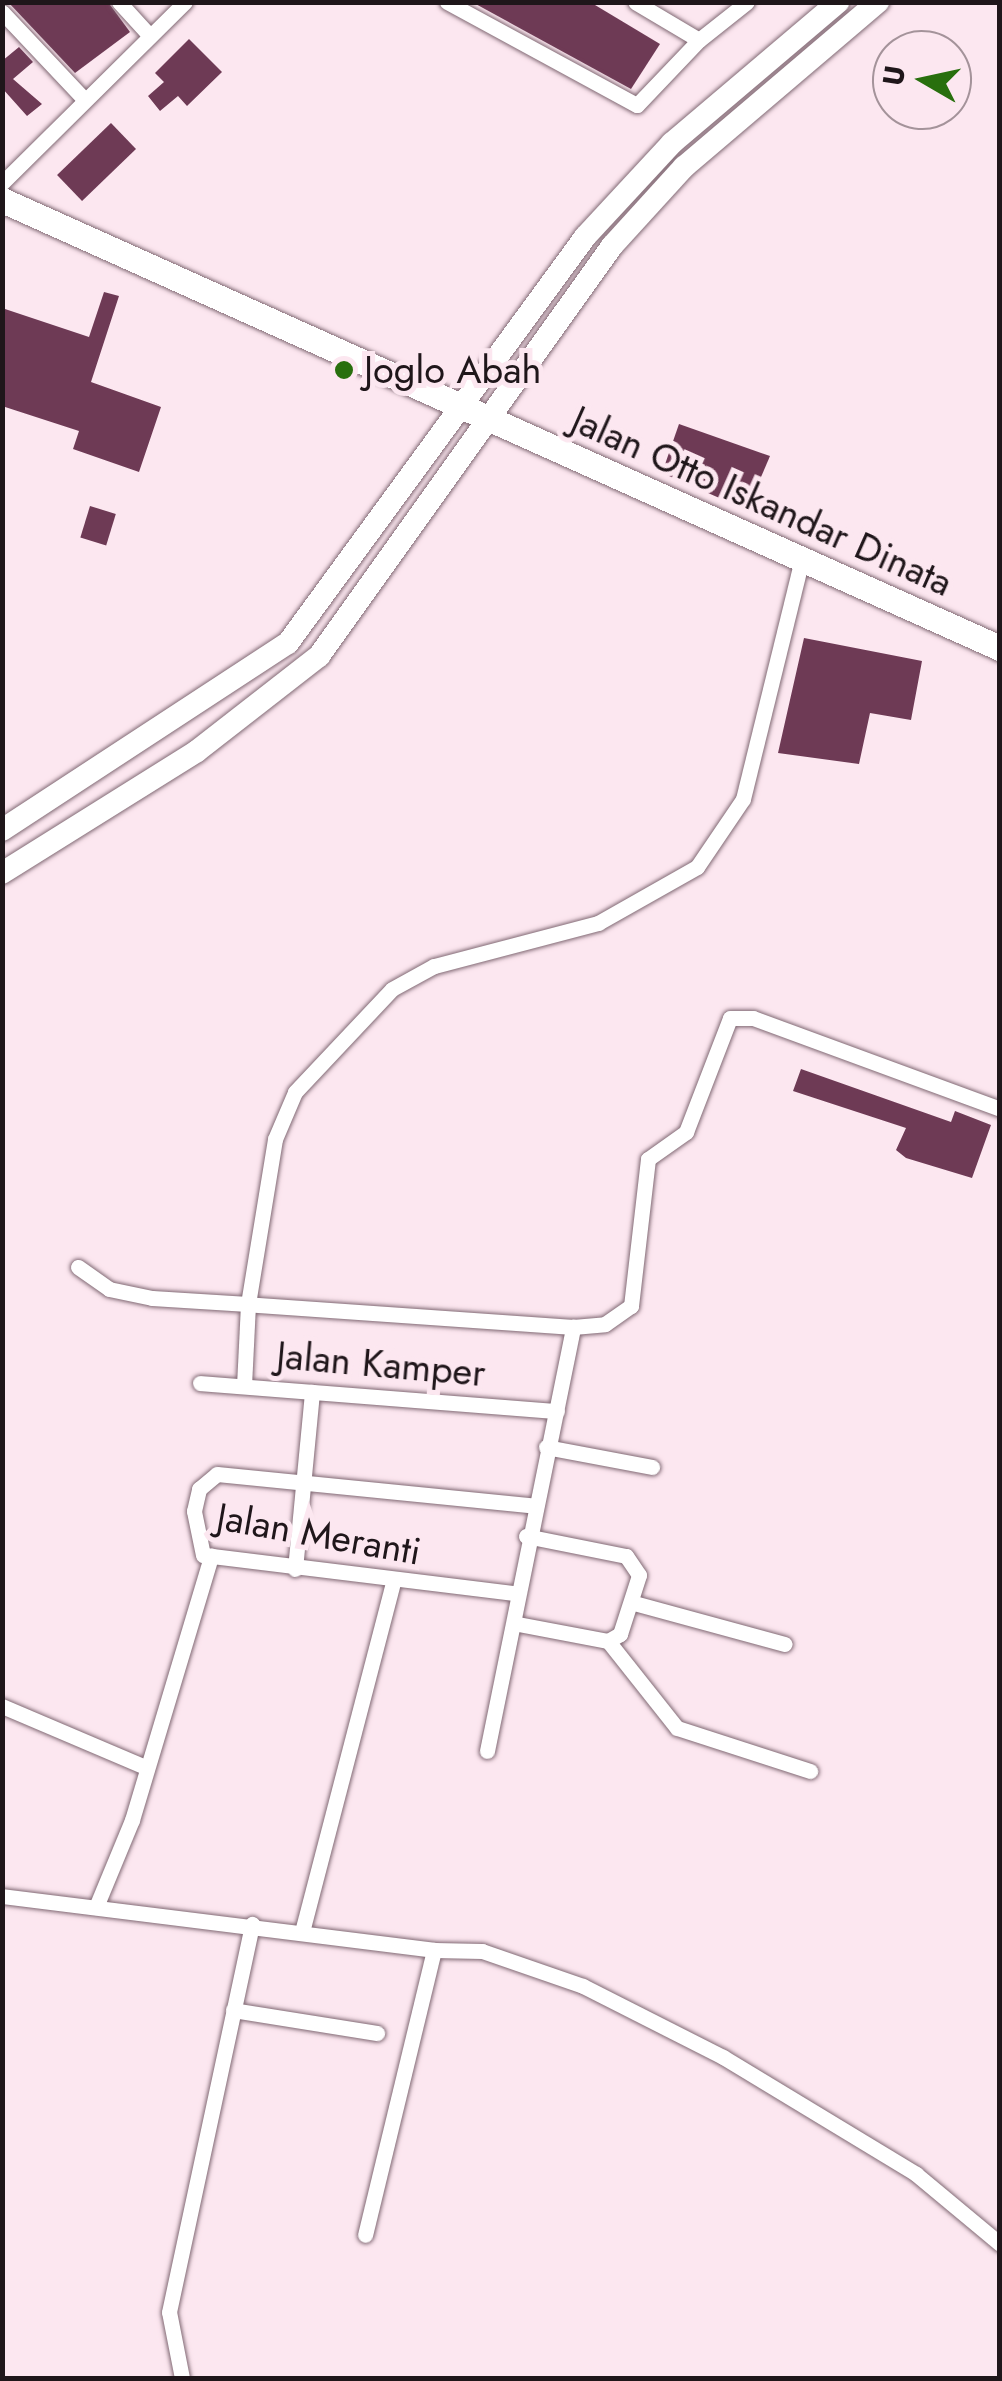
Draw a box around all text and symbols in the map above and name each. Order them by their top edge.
north arrow [872,30,972,130]
text: U [872,63,916,88]
place label: Joglo Abah [364,347,541,393]
marker: Joglo Abah [333,359,355,381]
street label: Jalan Otto Iskandar Dinata [565,396,959,606]
street label: Jalan Kamper [275,1332,487,1396]
street label: Jalan Meranti [213,1494,425,1574]

